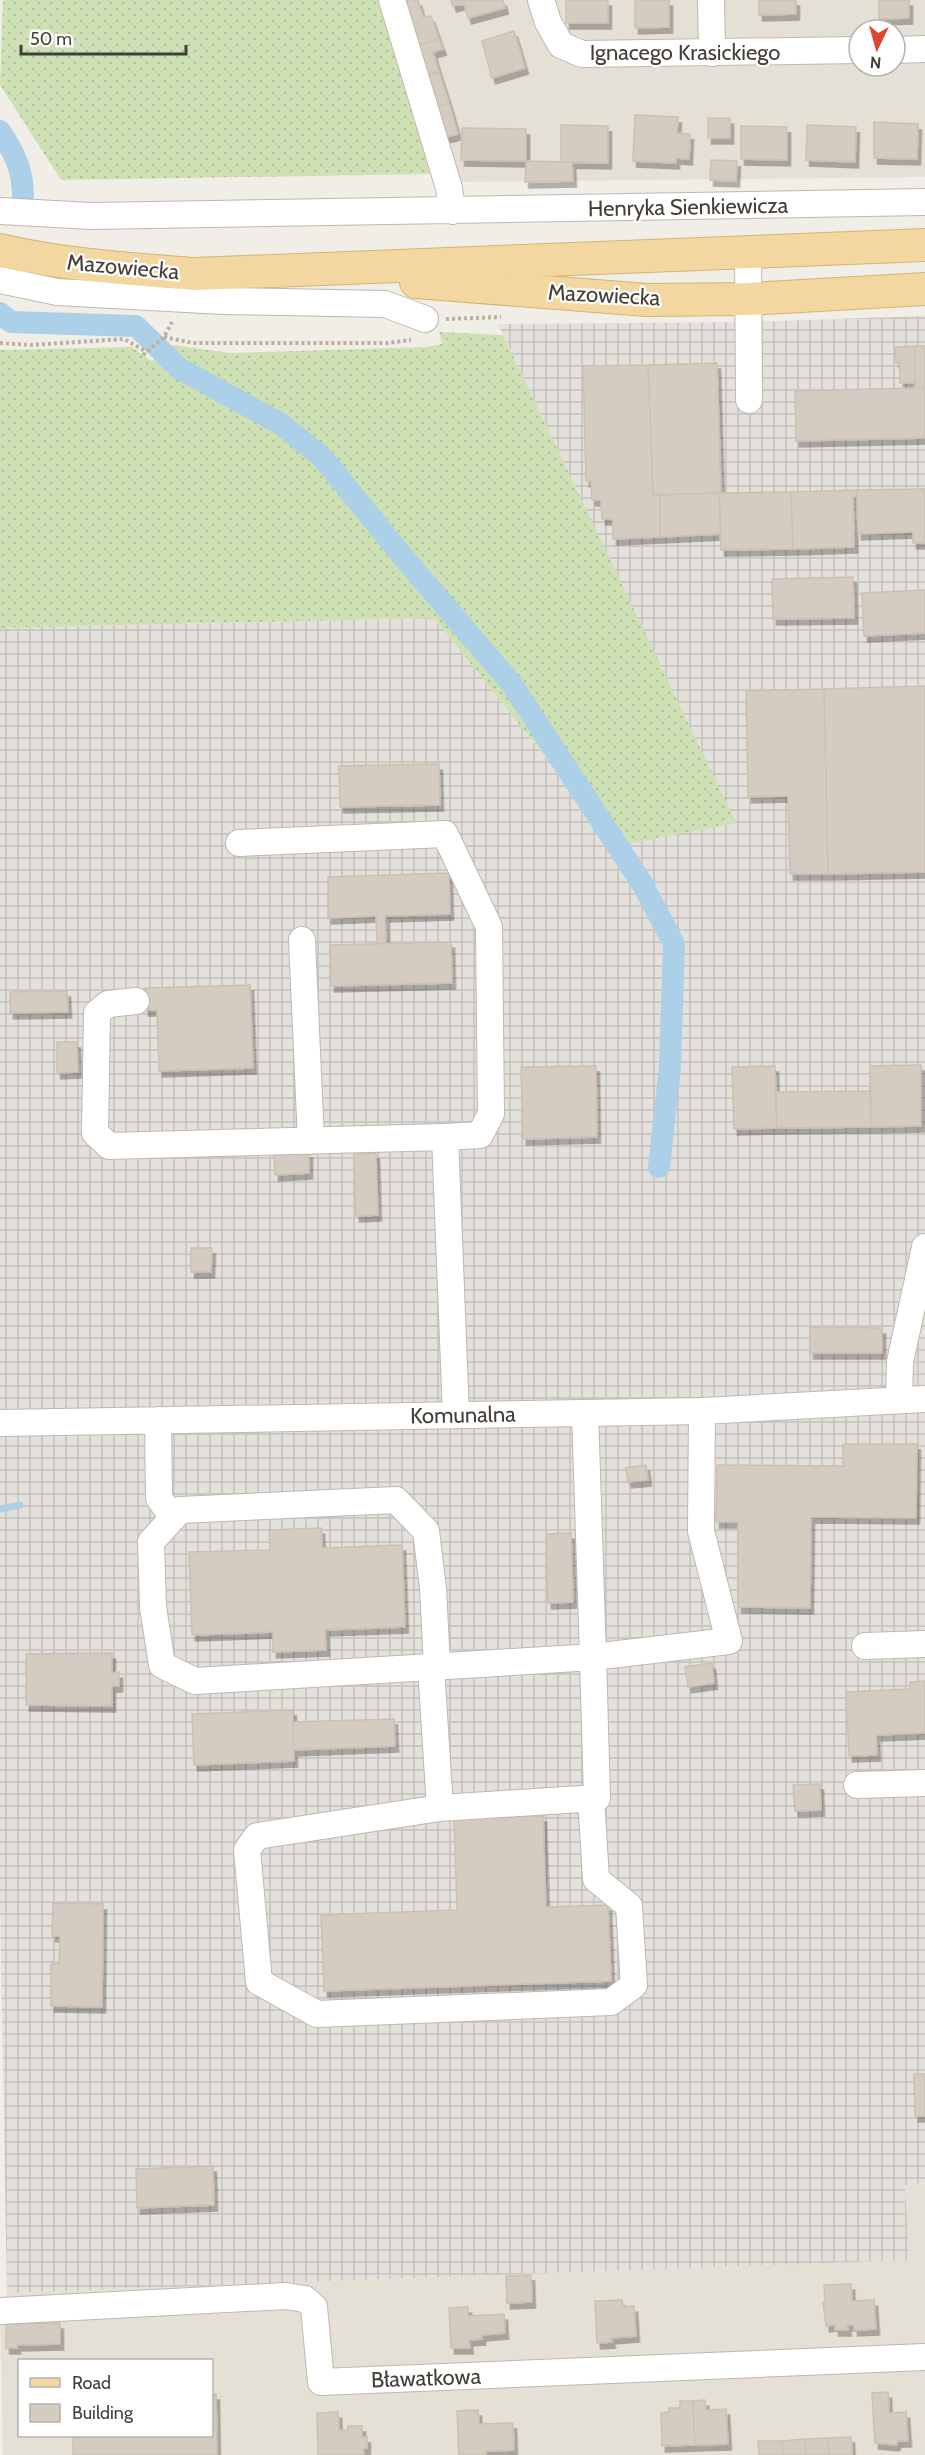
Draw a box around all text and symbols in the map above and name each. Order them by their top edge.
scale bar [21,18,186,56]
north arrow [847,18,907,78]
text: 50 m [30,28,72,50]
street label: Ignacego Krasickiego [590,39,780,66]
text: N [869,52,882,72]
street label: Henryka Sienkiewicza [588,192,789,222]
street label: Mazowiecka [66,249,181,285]
street label: Mazowiecka [547,279,661,311]
street label: Komunalna [410,1401,516,1429]
legend [18,2359,213,2437]
street label: Bławatkowa [371,2363,482,2393]
text: Road [72,2372,111,2394]
text: Building [72,2402,134,2424]

